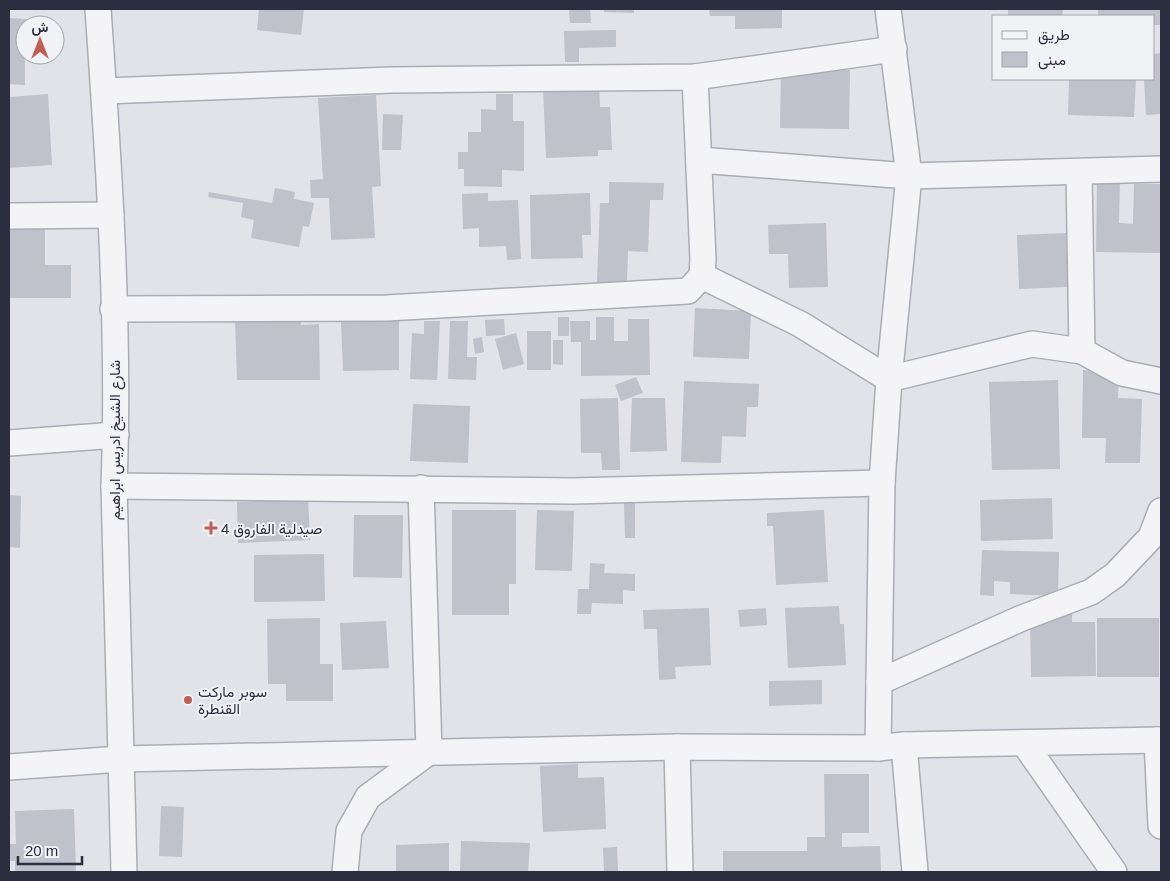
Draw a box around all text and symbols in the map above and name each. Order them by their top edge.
north arrow [15,15,65,65]
legend [992,15,1155,80]
text: ش [32,19,49,36]
text: طريق [1038,26,1070,45]
text: مبنى [1038,51,1066,70]
street label: شارع الشيخ ادريس ابراهيم [106,360,126,520]
place label: صيدلية الفاروق 4 [221,520,322,538]
marker: صيدلية الفاروق 4 [205,522,217,534]
place label: سوبر ماركت القنطرة [198,683,267,718]
marker: سوبر ماركت القنطرة [182,694,194,706]
scale bar [18,834,81,866]
text: 20 m [25,842,58,859]

